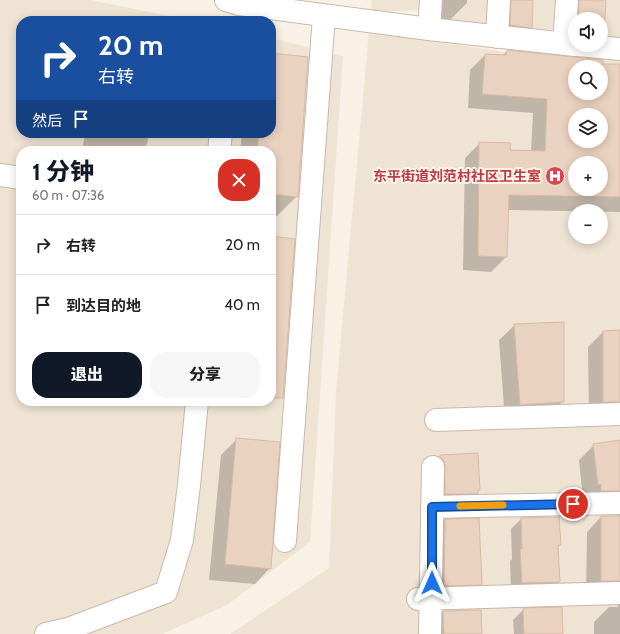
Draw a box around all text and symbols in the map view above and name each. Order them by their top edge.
map controls [568,12,608,244]
button: sound [568,12,608,52]
text: 20 m [98,28,163,62]
icon: right [32,32,84,84]
button: search [568,60,608,100]
text: 右转 [98,66,134,88]
icon: arrive [70,108,92,130]
button: layers [568,108,608,148]
text: 然后 [32,112,62,130]
button: + [568,156,608,196]
text: 1 分钟 [32,157,94,186]
button: close [218,159,260,201]
hospital icon: 东平街道刘范村社区卫生室 [544,165,566,187]
place label: 东平街道刘范村社区卫生室 [373,167,541,185]
text: 60 m · 07:36 [32,187,104,203]
button: − [568,204,608,244]
icon: right [32,234,54,256]
text: 20 m [225,236,260,254]
text: 右转 [66,237,96,255]
icon: arrive [32,294,54,316]
text: 40 m [224,296,260,314]
text: 到达目的地 [66,297,141,315]
button: 退出 [32,352,142,398]
button: 分享 [150,352,260,398]
pin [556,487,590,521]
icon: arrive [562,493,584,515]
position arrow [411,562,453,604]

